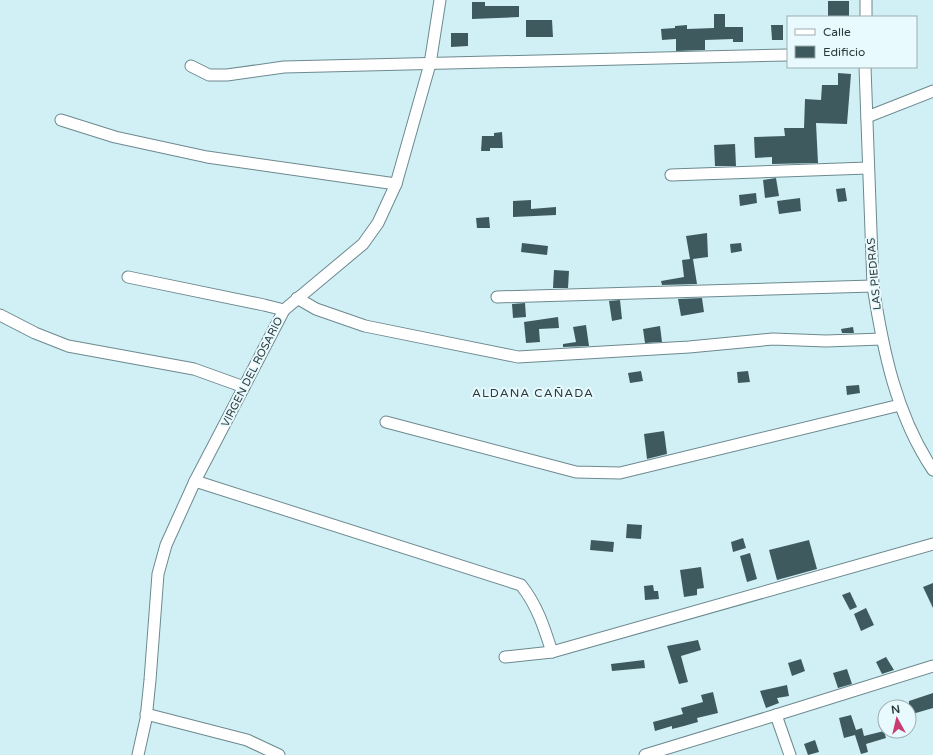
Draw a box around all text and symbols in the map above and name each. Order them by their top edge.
legend [787,16,917,68]
text: Calle [823,25,851,39]
text: Edificio [823,45,865,59]
street label: LAS PIEDRAS [864,237,884,311]
street label: VIRGEN DEL ROSARIO [219,315,285,429]
district label: ALDANA CAÑADA [472,386,594,400]
north arrow [877,699,917,739]
text: N [890,703,901,717]

